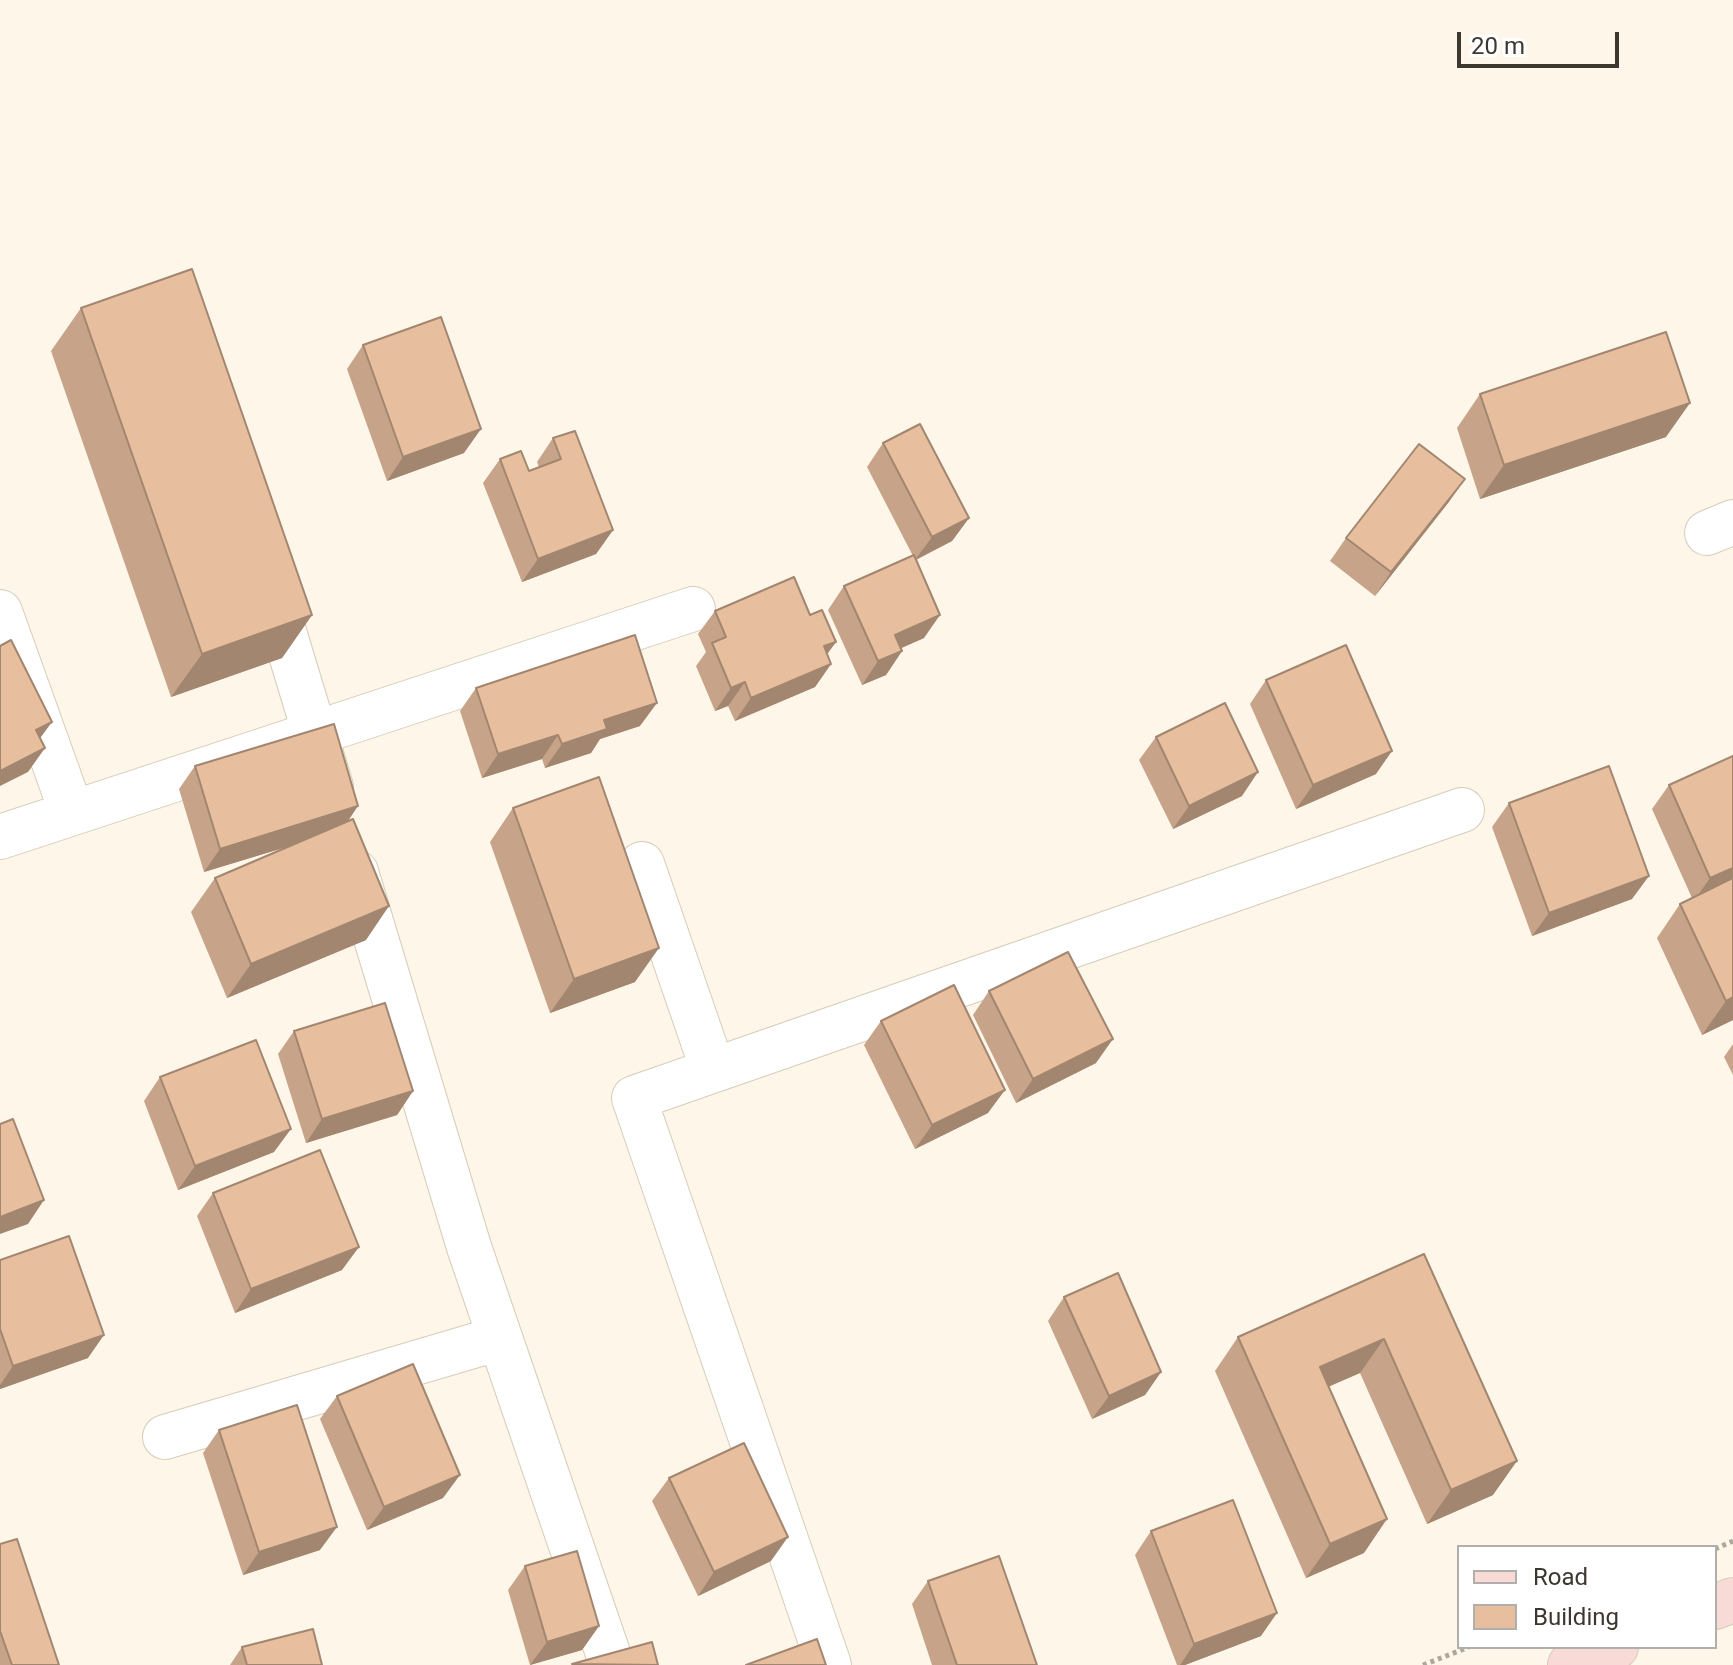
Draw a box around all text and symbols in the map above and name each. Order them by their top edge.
scale bar [1461,16,1623,66]
text: 20 m [1471,32,1525,60]
legend [1457,1545,1717,1649]
text: Road [1533,1563,1588,1591]
text: Building [1533,1603,1619,1631]

